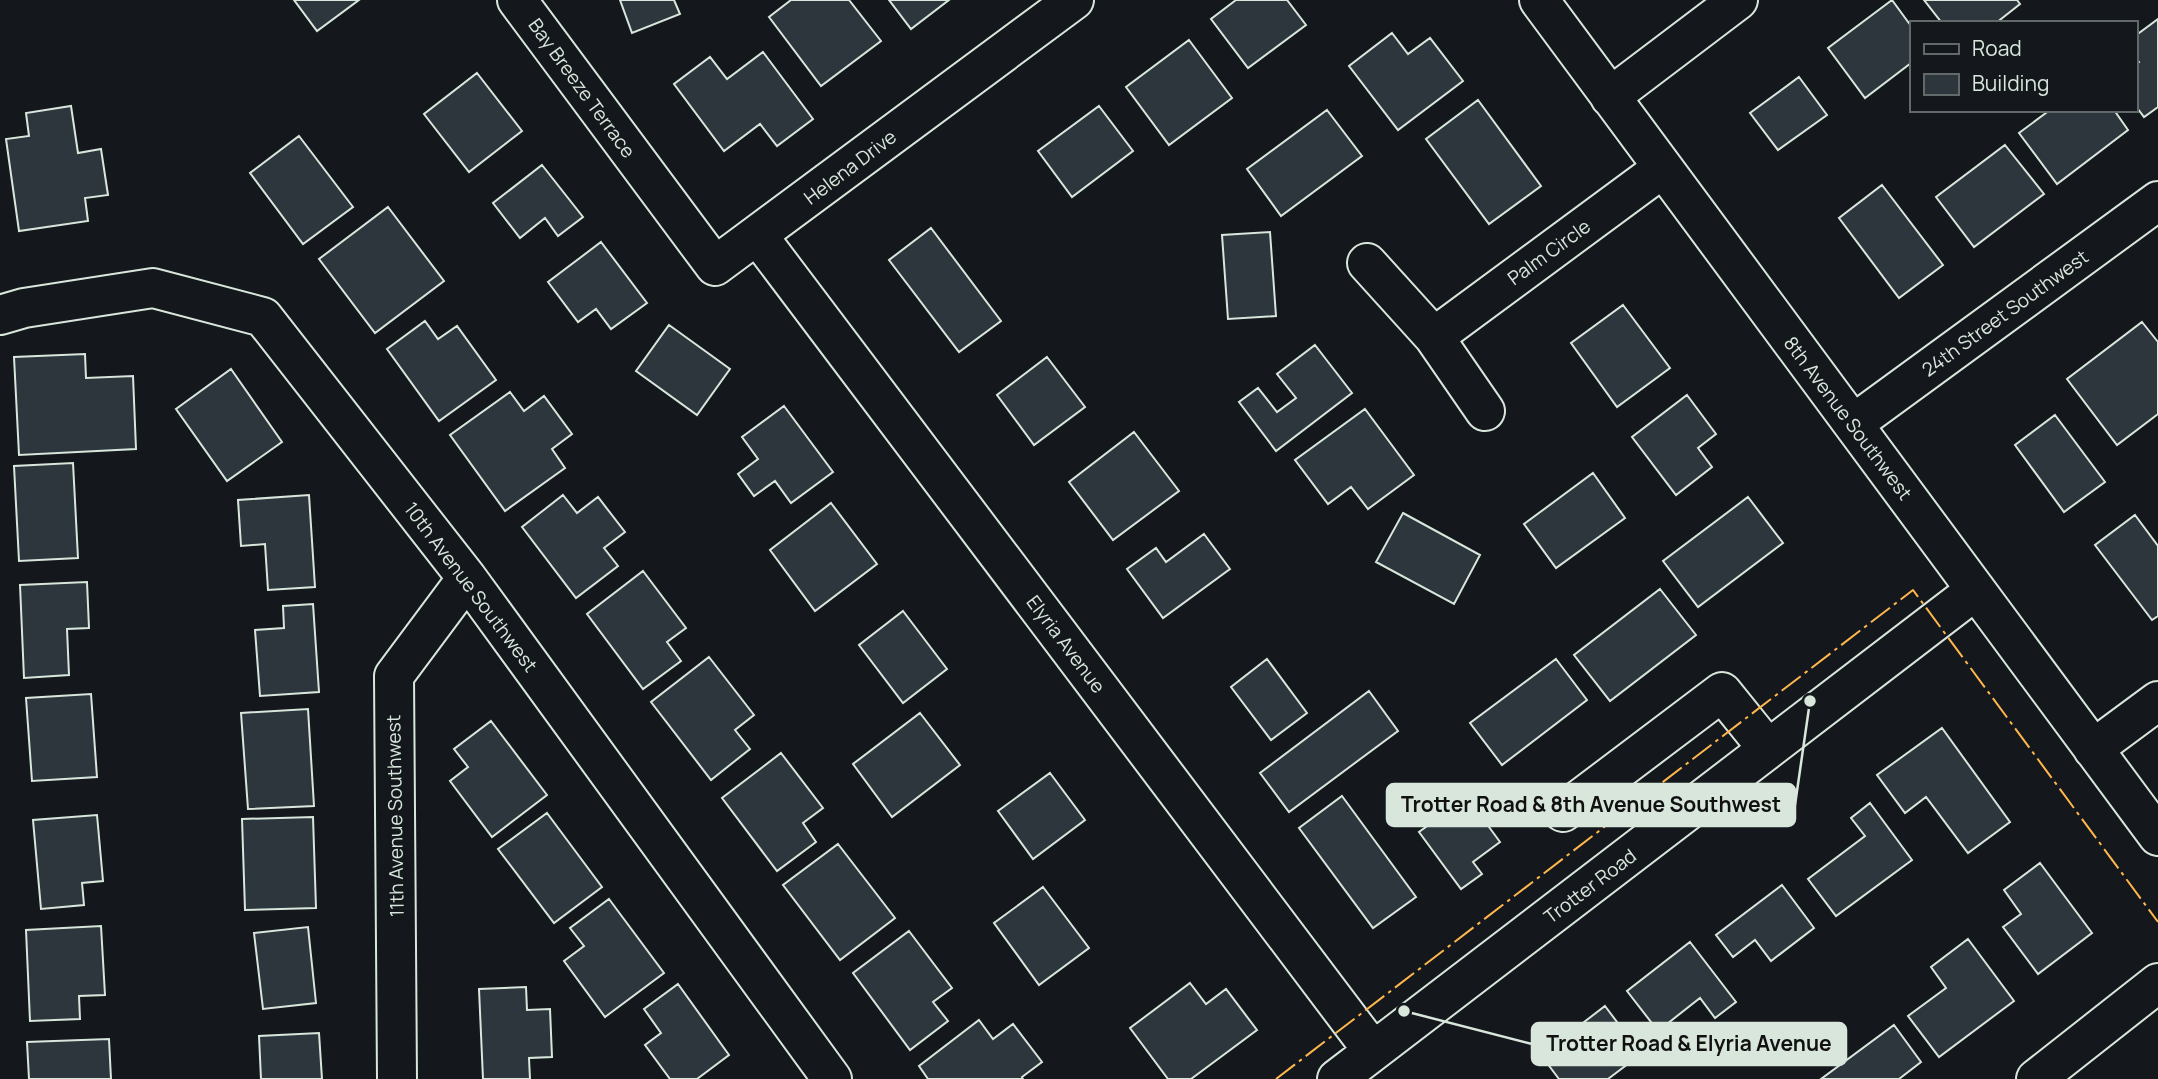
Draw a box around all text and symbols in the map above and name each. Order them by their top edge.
street label: Bay Breeze Terrace [523,13,641,163]
legend [1910,21,2137,112]
text: Road [1972,34,2022,62]
text: Building [1972,69,2049,97]
street label: Helena Drive [798,124,902,210]
street label: Palm Circle [1502,213,1596,291]
street label: 24th Street Southwest [1916,244,2094,382]
street label: 8th Avenue Southwest [1778,331,1918,505]
street label: 10th Avenue Southwest [398,497,544,677]
street label: Elyria Avenue [1021,590,1111,698]
street label: 11th Avenue Southwest [380,715,410,917]
callout: Trotter Road & 8th Avenue Southwest [1387,784,1795,826]
text: Trotter Road & 8th Avenue Southwest [1401,790,1781,818]
street label: Trotter Road [1539,843,1641,929]
callout: Trotter Road & Elyria Avenue [1532,1023,1846,1065]
text: Trotter Road & Elyria Avenue [1546,1029,1832,1057]

